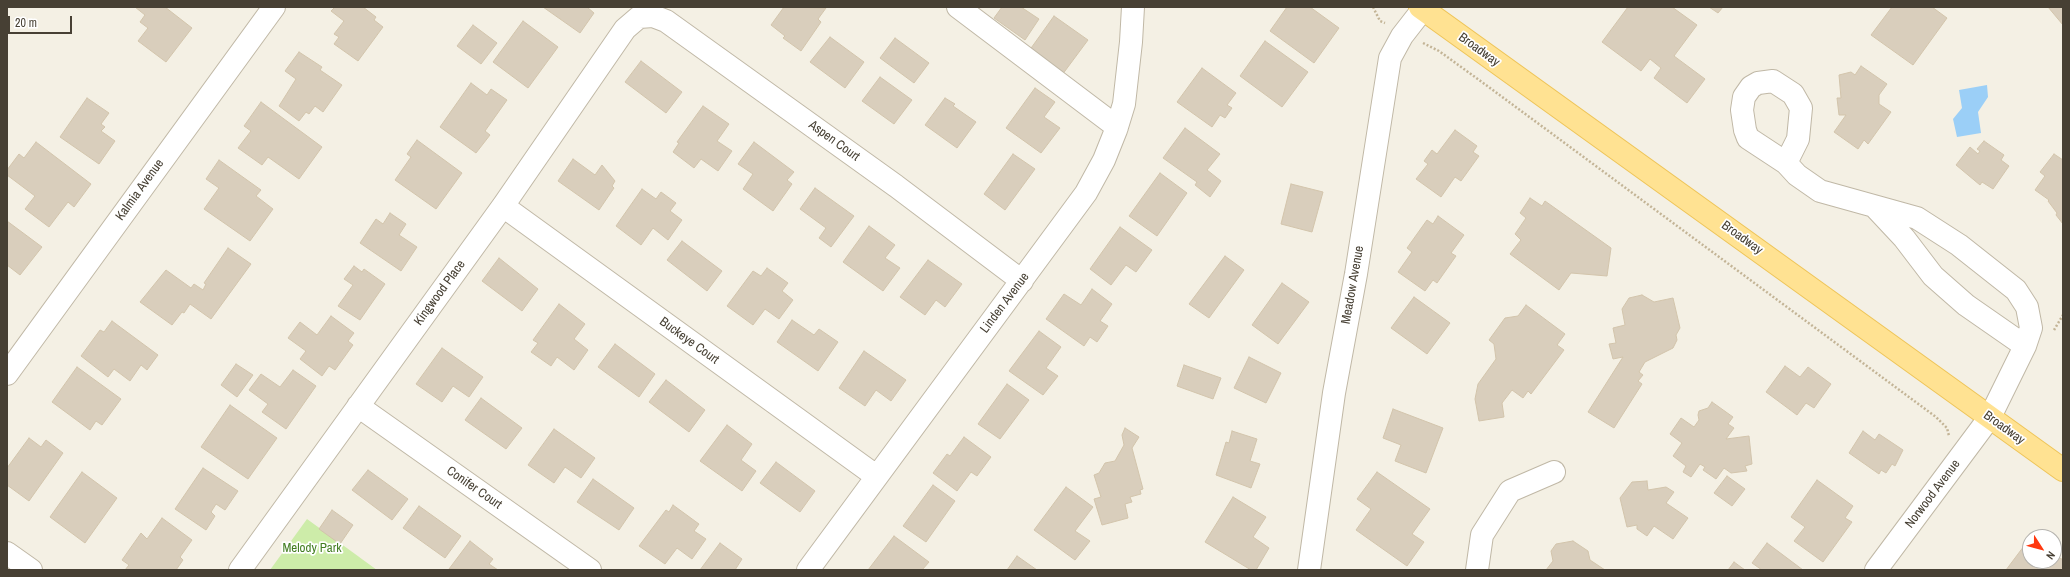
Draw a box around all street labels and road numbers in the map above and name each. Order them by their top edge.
street label: Broadway [1455,30,1503,70]
street label: Aspen Court [805,117,863,165]
street label: Kalmia Avenue [112,156,168,224]
street label: Broadway [1718,218,1766,258]
street label: Meadow Avenue [1338,245,1368,325]
street label: Kingwood Place [411,257,469,329]
street label: Linden Avenue [977,270,1033,336]
street label: Buckeye Court [656,314,722,368]
street label: Broadway [1980,408,2028,448]
street label: Norwood Avenue [1902,457,1964,531]
street label: Conifer Court [443,463,505,513]

